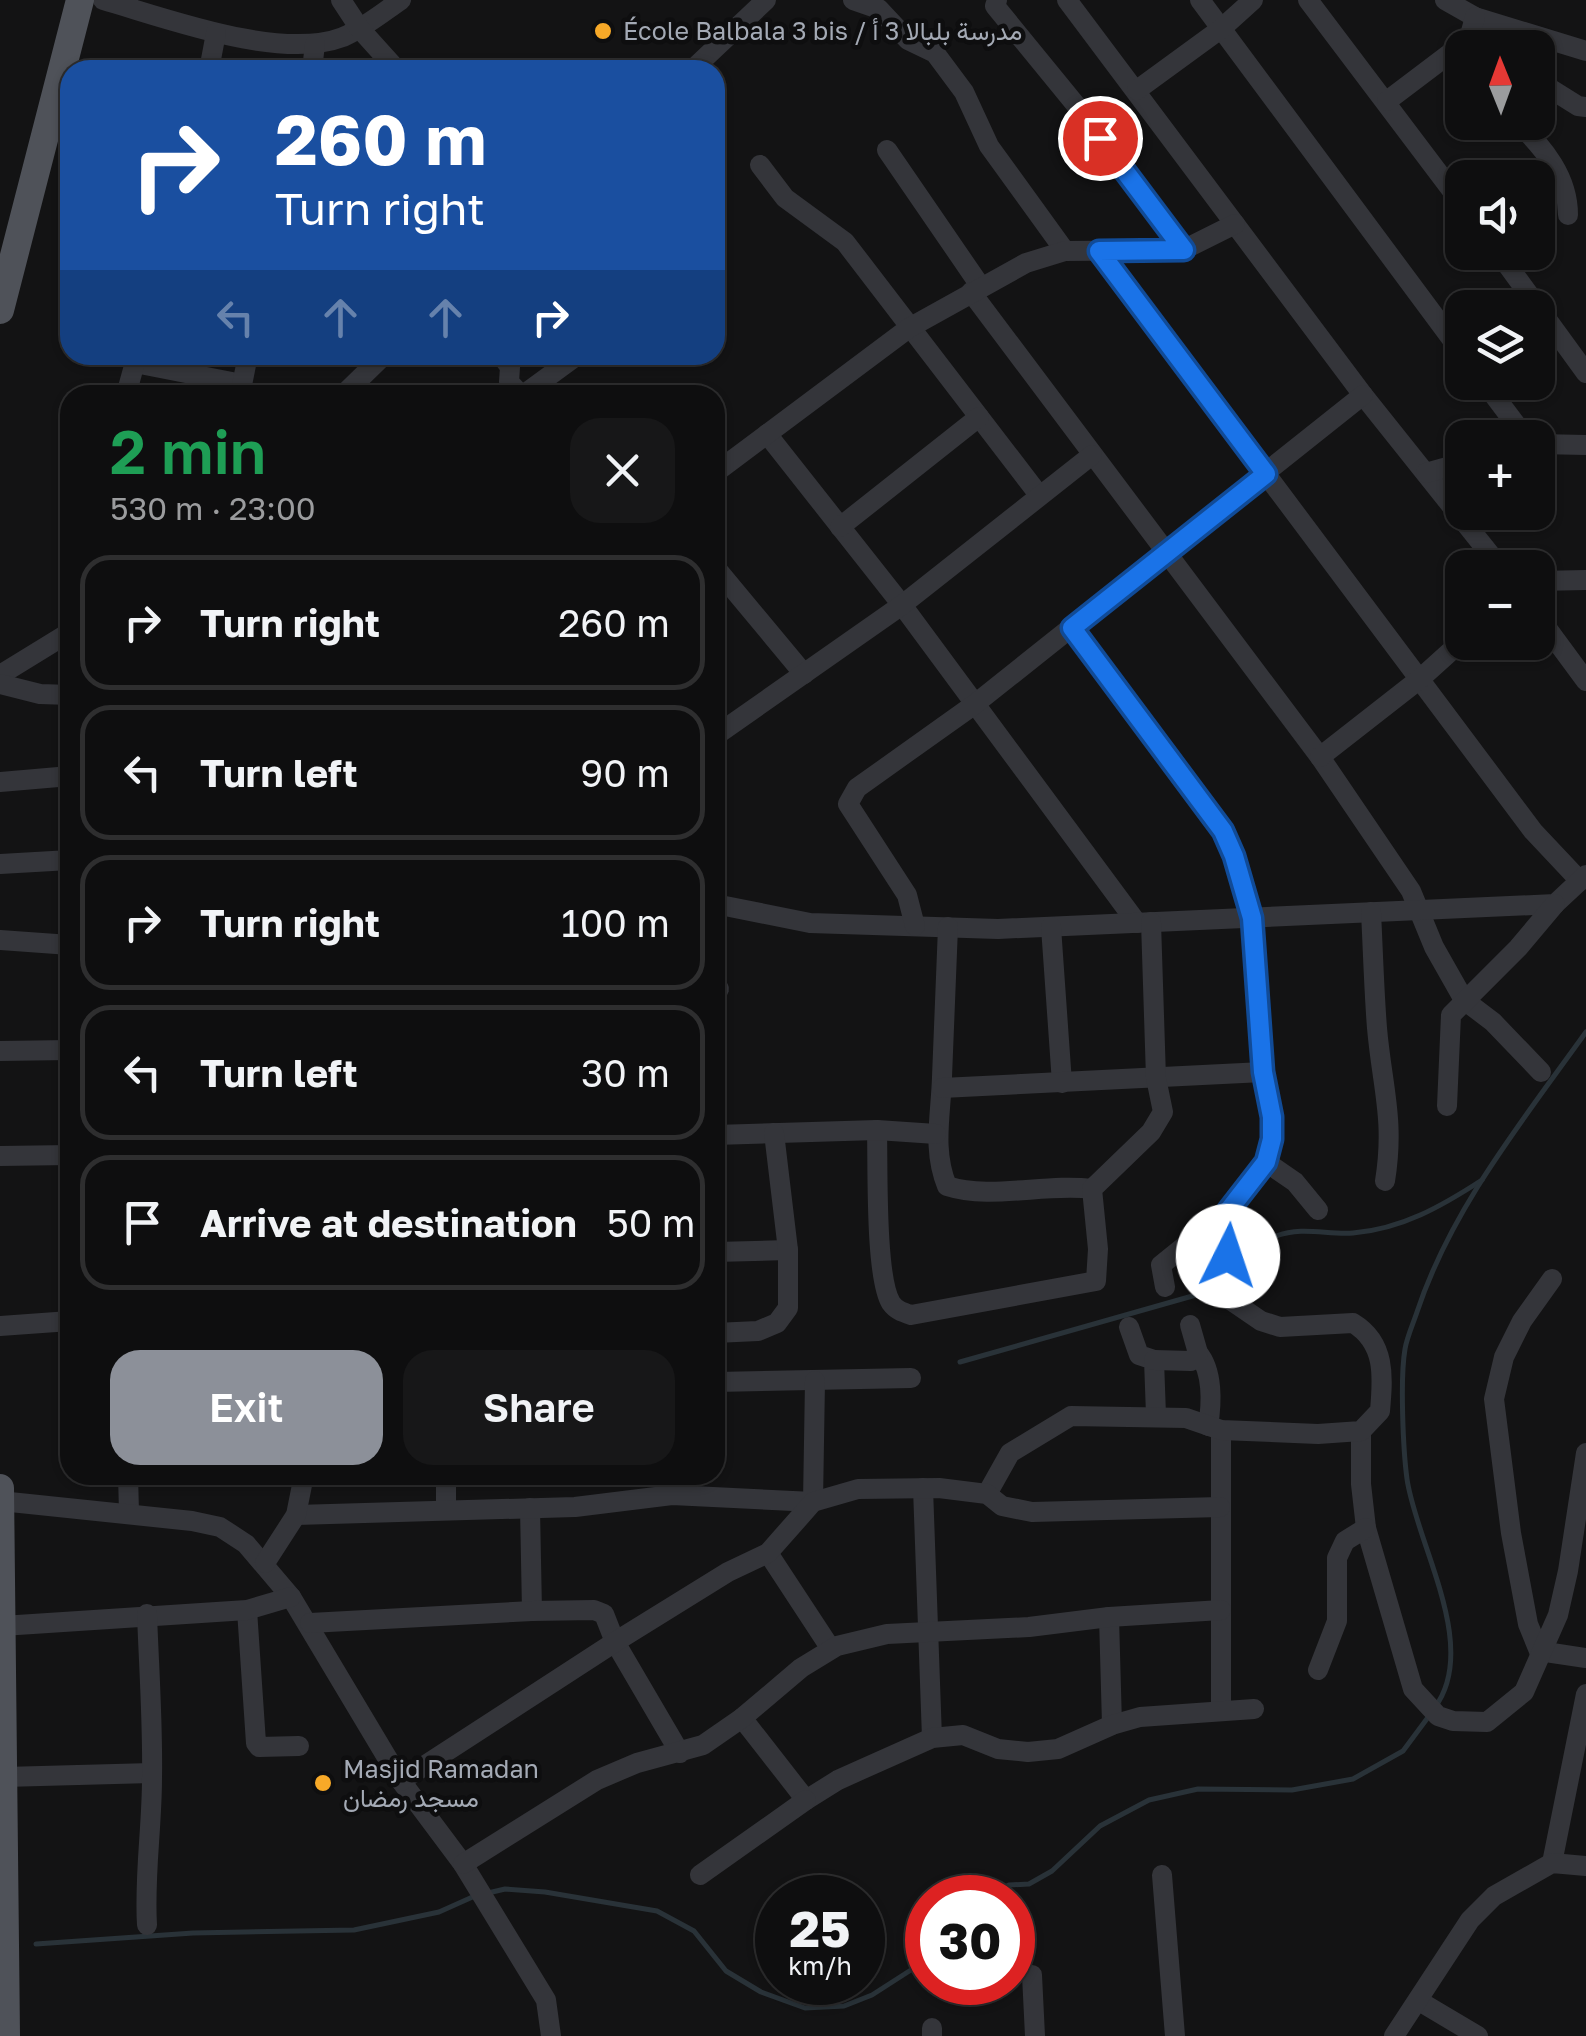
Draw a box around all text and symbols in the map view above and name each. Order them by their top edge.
place label: École Balbala 3 bis / مدرسة بلبالا 3 أ [623,15,1022,47]
marker: École Balbala 3 bis / مدرسة بلبالا 3 أ [592,20,614,42]
north arrow [1445,30,1555,140]
map controls [1445,30,1555,660]
text: 260 m [275,96,486,180]
pin [1058,96,1143,181]
icon: right [110,100,240,230]
icon: arrive [1073,111,1128,166]
button: sound [1445,160,1555,270]
text: Turn right [275,181,485,235]
icon: left [208,290,263,345]
icon: ahead [313,290,368,345]
icon: ahead [418,290,473,345]
icon: right [523,290,578,345]
button: layers [1445,290,1555,400]
text: 2 min [110,415,266,487]
button: close [570,418,675,523]
button: + [1445,420,1555,530]
text: 530 m · 23:00 [110,489,316,527]
button: − [1445,550,1555,660]
icon: right [115,595,170,650]
text: Turn right [200,600,380,645]
text: 260 m [558,600,670,645]
icon: left [115,745,170,800]
text: Turn left [200,750,358,795]
text: 90 m [580,750,670,795]
icon: right [115,895,170,950]
text: Turn right [200,900,380,945]
text: 100 m [561,900,670,945]
icon: left [115,1045,170,1100]
text: Turn left [200,1050,358,1095]
text: 30 m [581,1050,670,1095]
icon: arrive [115,1195,170,1250]
text: Arrive at destination [200,1200,577,1245]
text: 50 m [607,1200,695,1245]
position arrow [1176,1204,1280,1308]
button: Exit [110,1350,383,1465]
button: Share [403,1350,675,1465]
place label: Masjid Ramadan مسجد رمضان [343,1753,539,1814]
marker: Masjid Ramadan مسجد رمضان [312,1772,334,1794]
speed limit sign: 30 [905,1875,1035,2005]
text: 25 [789,1898,850,1958]
text: km/h [788,1950,852,1981]

